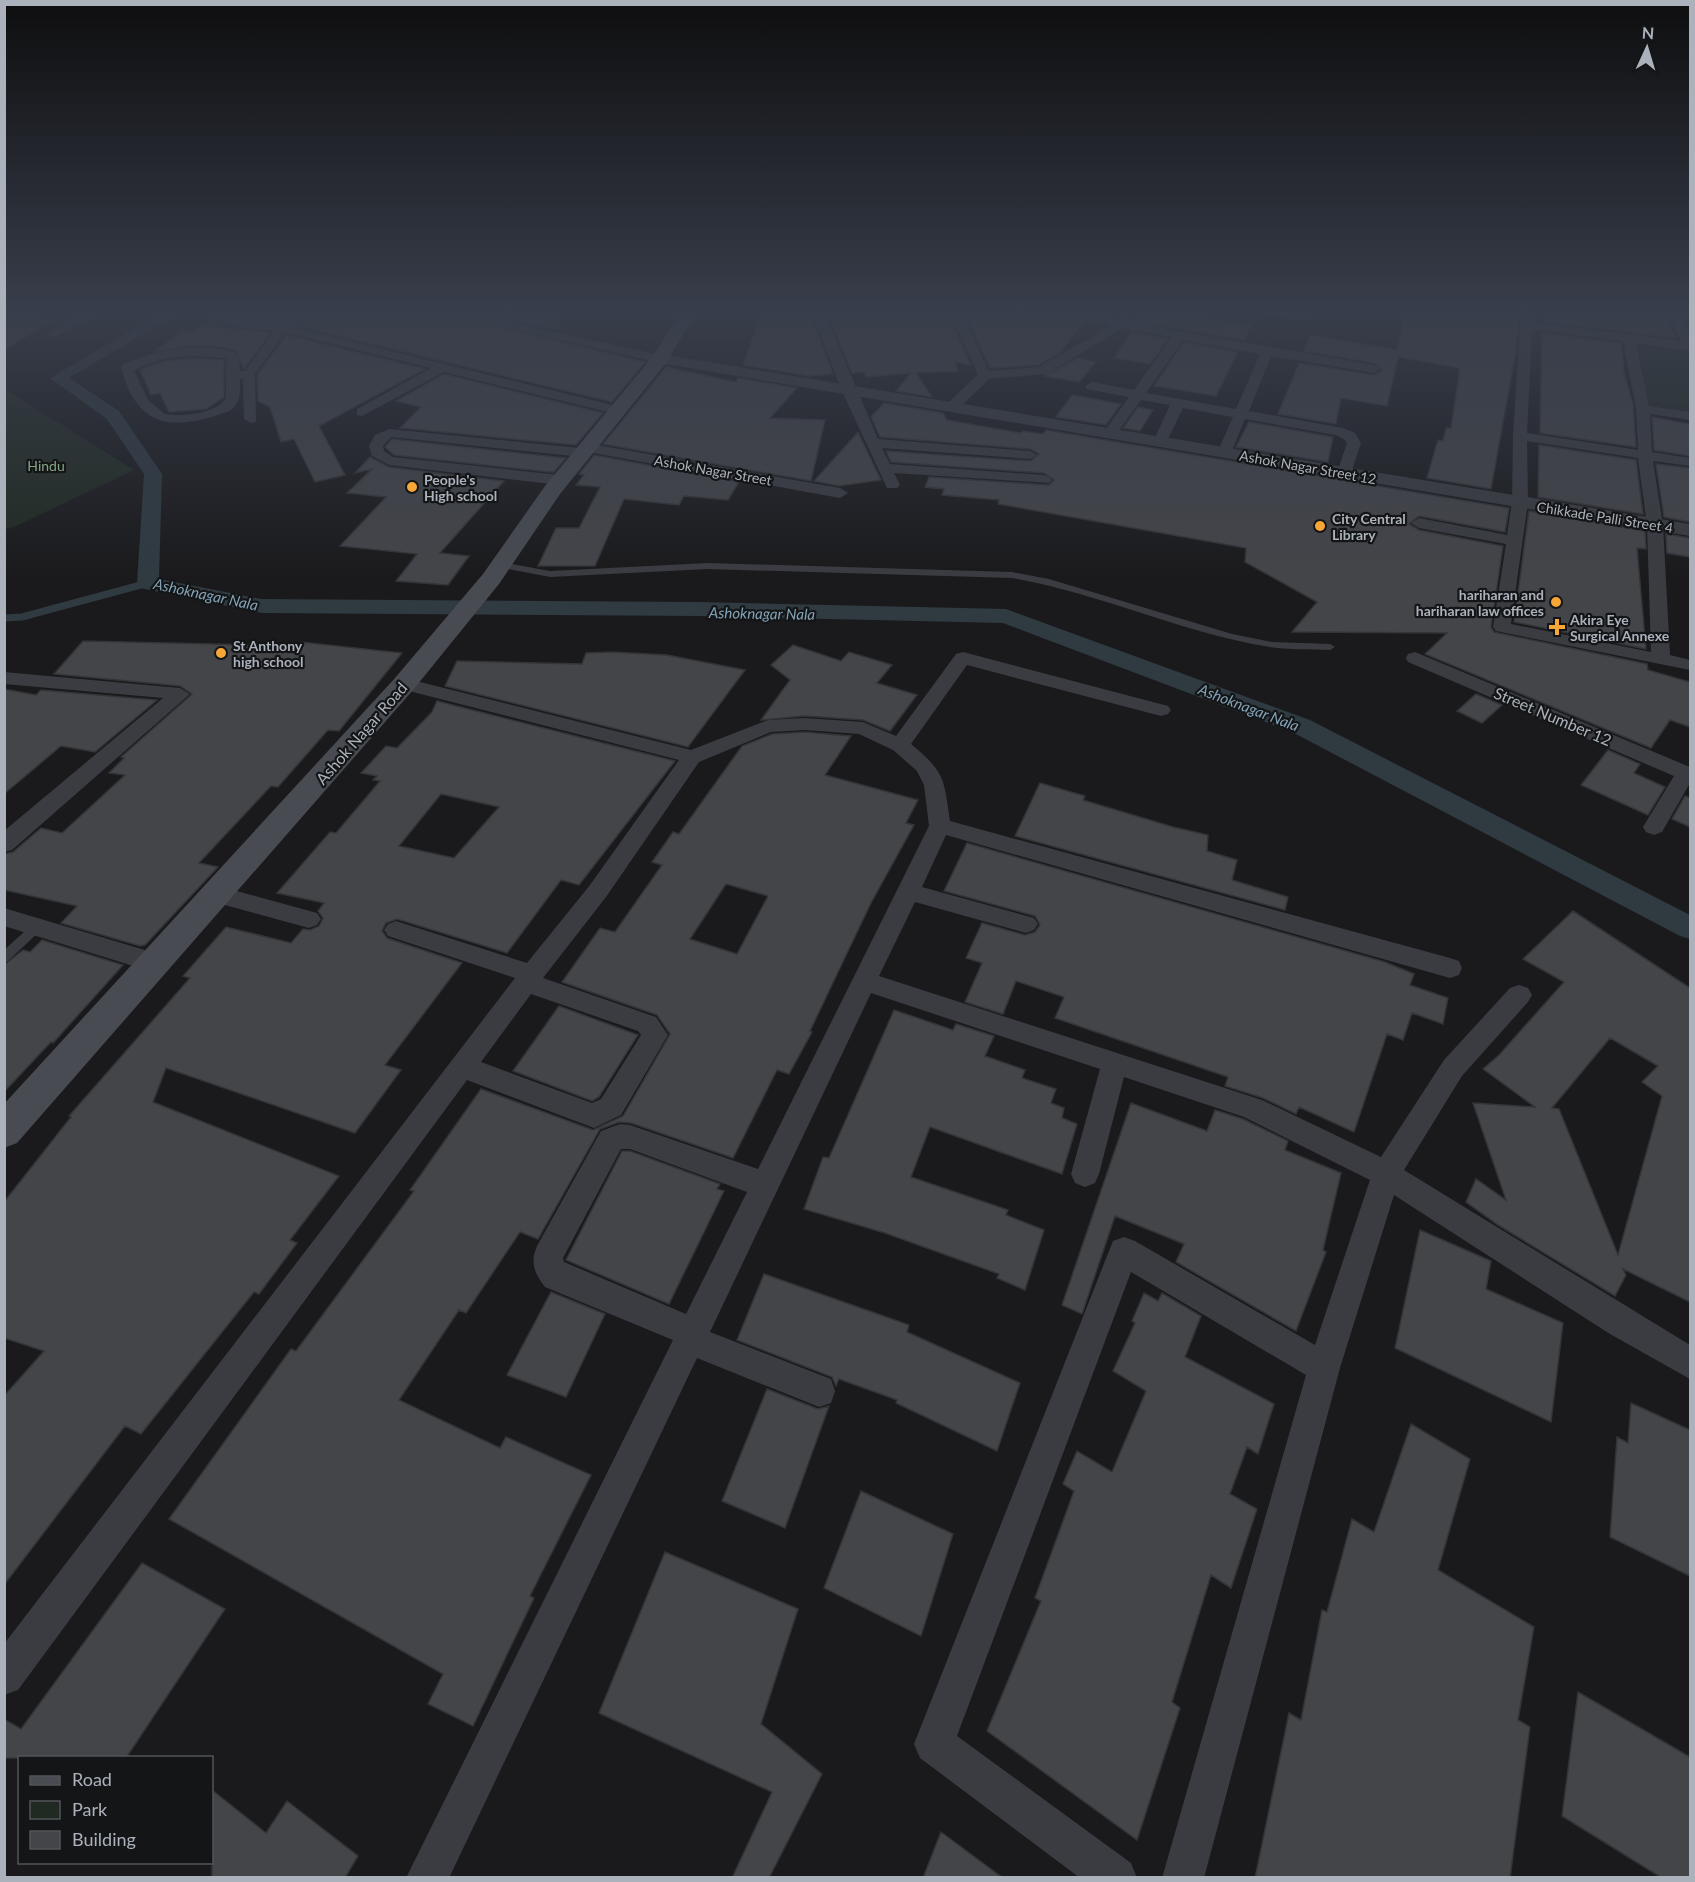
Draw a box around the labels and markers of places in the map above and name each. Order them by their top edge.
place label: People's High school [424,471,497,504]
marker: People's High school [405,480,419,494]
place label: City Central Library [1332,510,1406,543]
marker: City Central Library [1313,519,1327,533]
place label: hariharan and hariharan law offices [1416,586,1544,619]
marker: hariharan and hariharan law offices [1549,595,1563,609]
place label: Akira Eye Surgical Annexe [1569,611,1670,644]
marker: Akira Eye Surgical Annexe [1548,618,1566,636]
place label: St Anthony high school [233,637,304,670]
marker: St Anthony high school [214,646,228,660]

